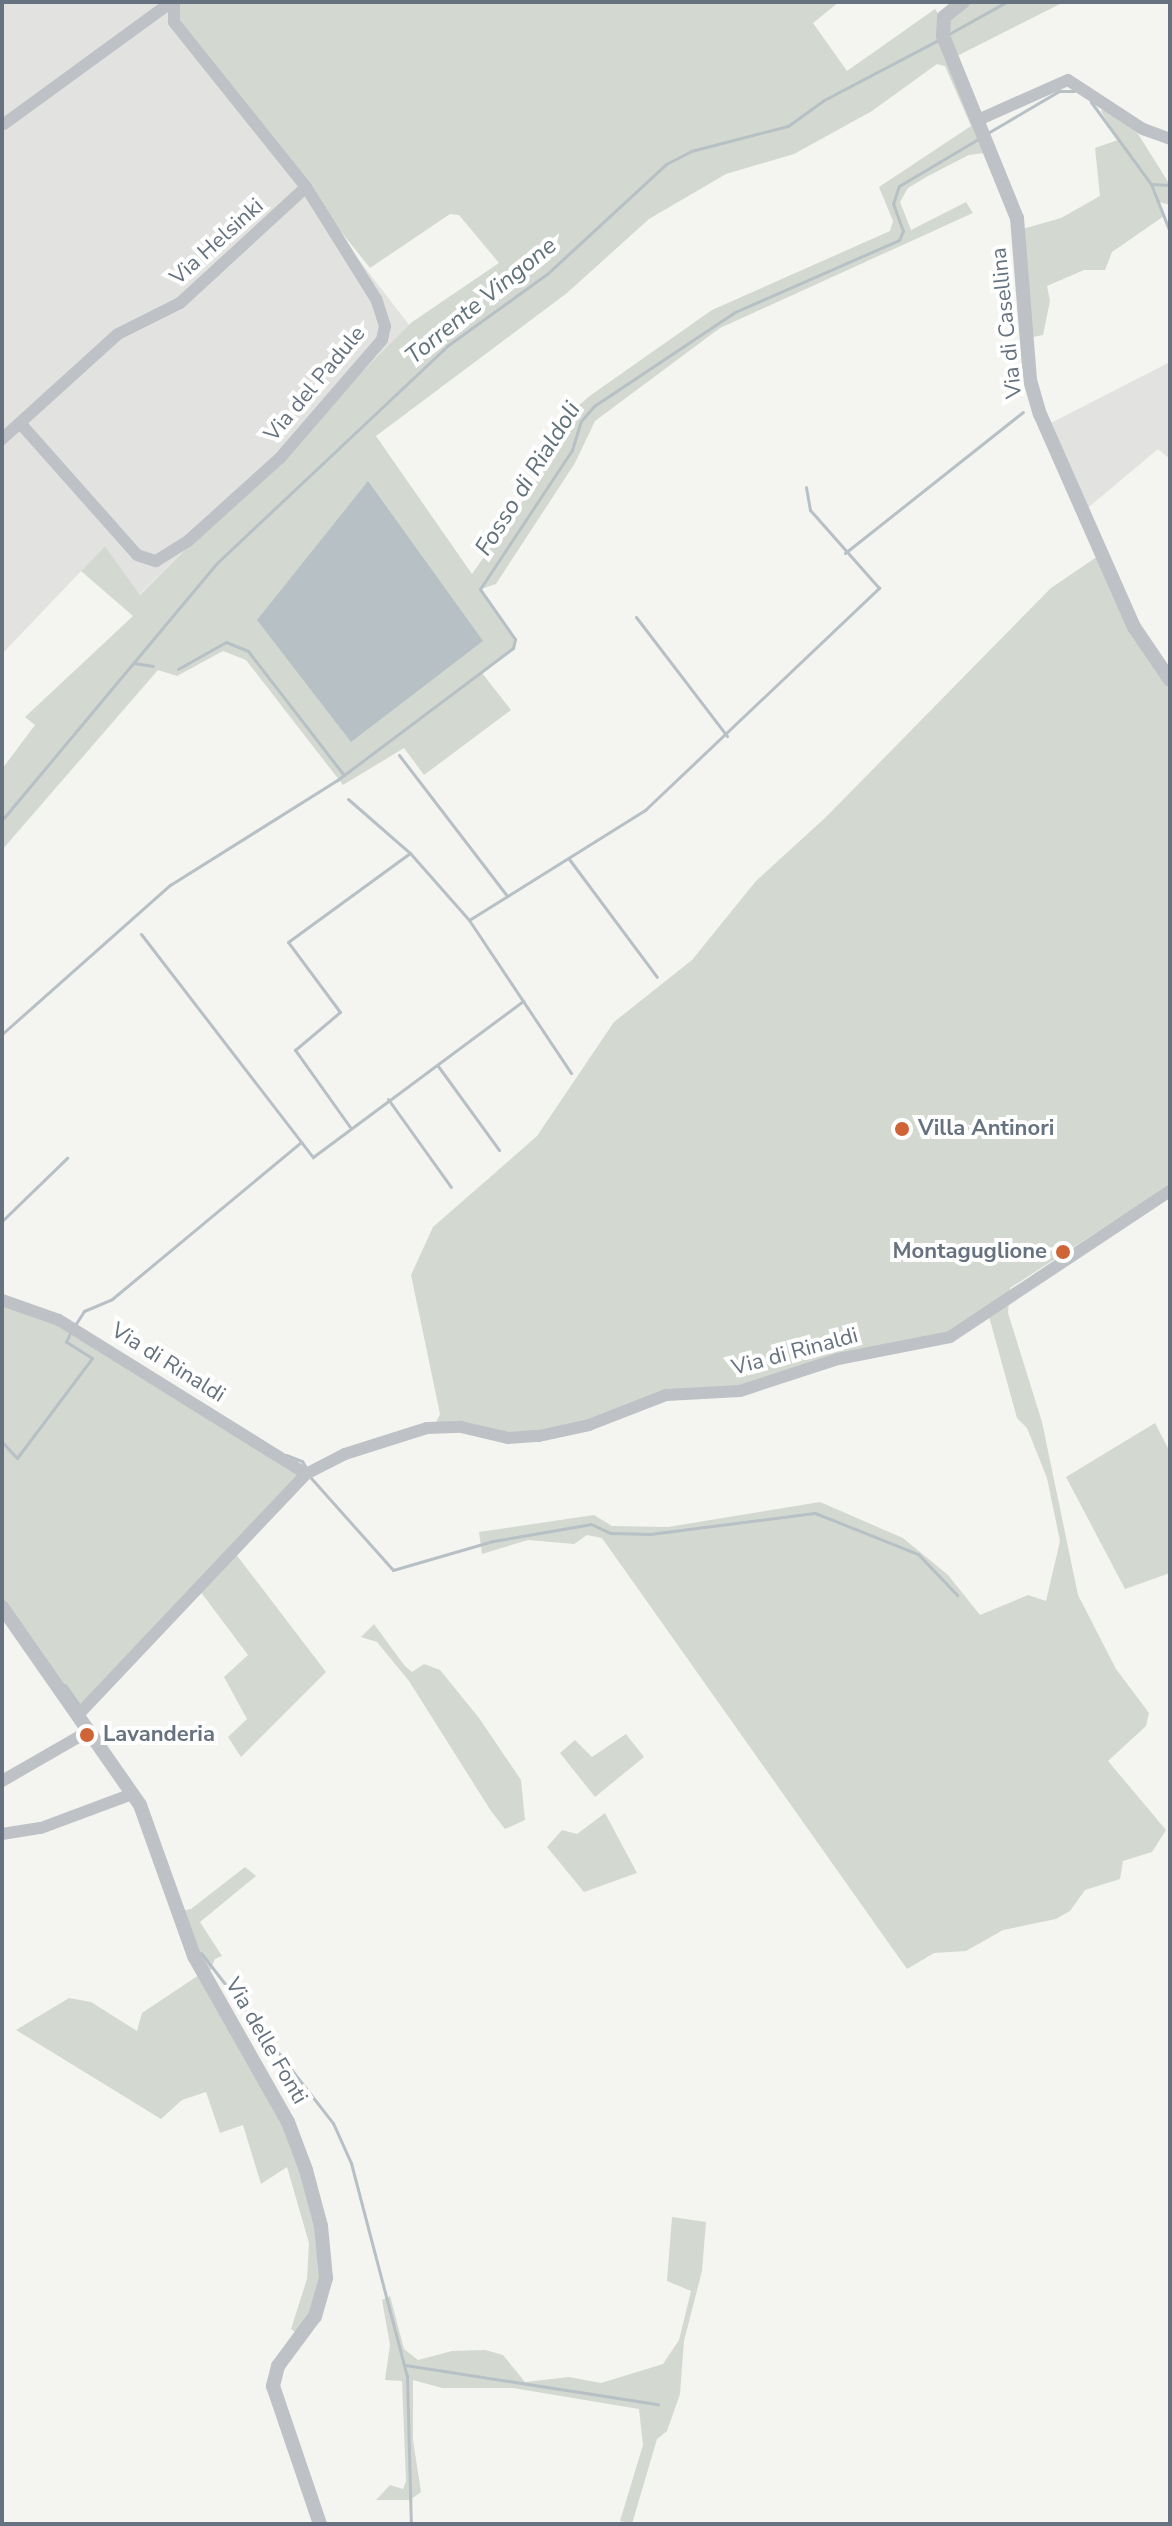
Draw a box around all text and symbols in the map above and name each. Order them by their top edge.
street label: Via Helsinki [165,193,269,291]
water label: Torrente Vingone [400,231,562,371]
street label: Via di Casellina [986,246,1028,400]
street label: Via del Padule [259,321,371,447]
water label: Fosso di Rialdoli [469,397,587,561]
place label: Villa Antinori [918,1116,1054,1142]
marker: Villa Antinori [893,1120,911,1138]
place label: Montaguglione [892,1239,1047,1265]
marker: Montaguglione [1054,1243,1072,1261]
street label: Via di Rinaldi [106,1318,230,1408]
street label: Via di Rinaldi [729,1322,861,1382]
place label: Lavanderia [103,1722,215,1748]
marker: Lavanderia [78,1726,96,1744]
street label: Via delle Fonti [219,1973,313,2109]

